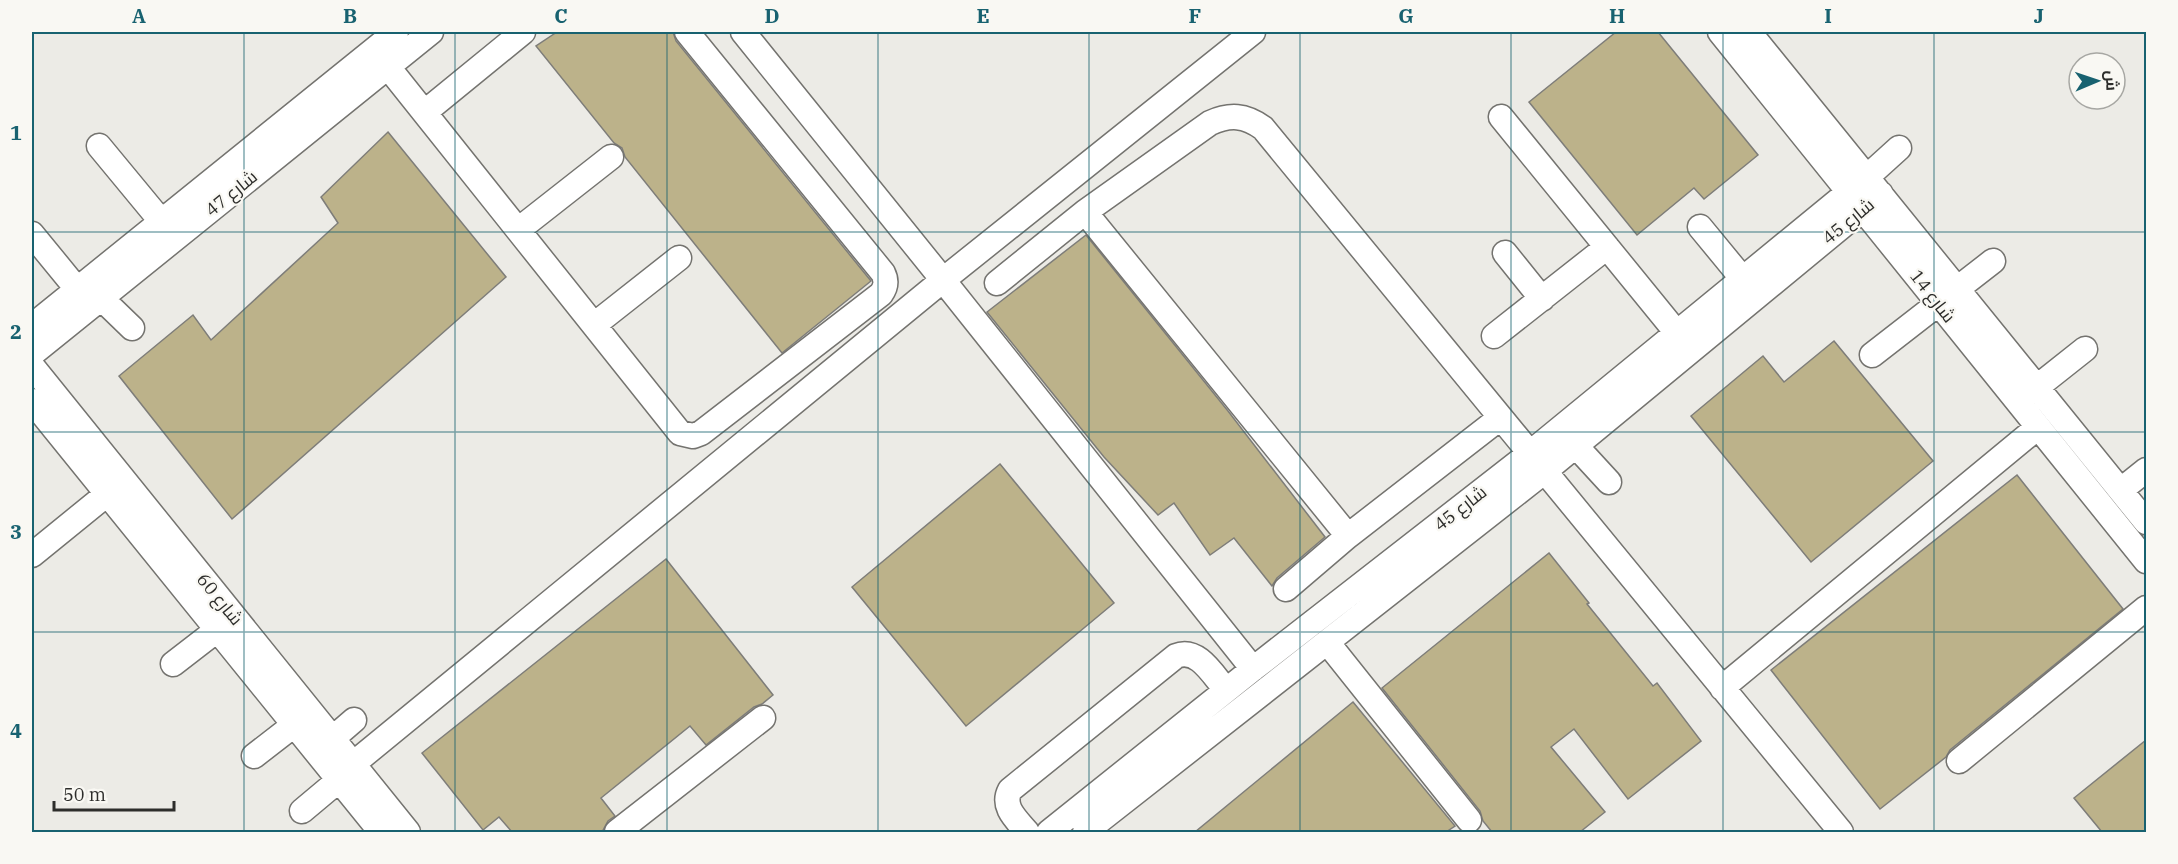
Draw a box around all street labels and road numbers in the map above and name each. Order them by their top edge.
street label: شارع 47 [200,165,262,222]
street label: شارع 45 [1817,193,1879,250]
street label: شارع 14 [1904,265,1961,328]
street label: شارع 45 [1429,480,1492,537]
street label: شارع 60 [191,568,248,630]

